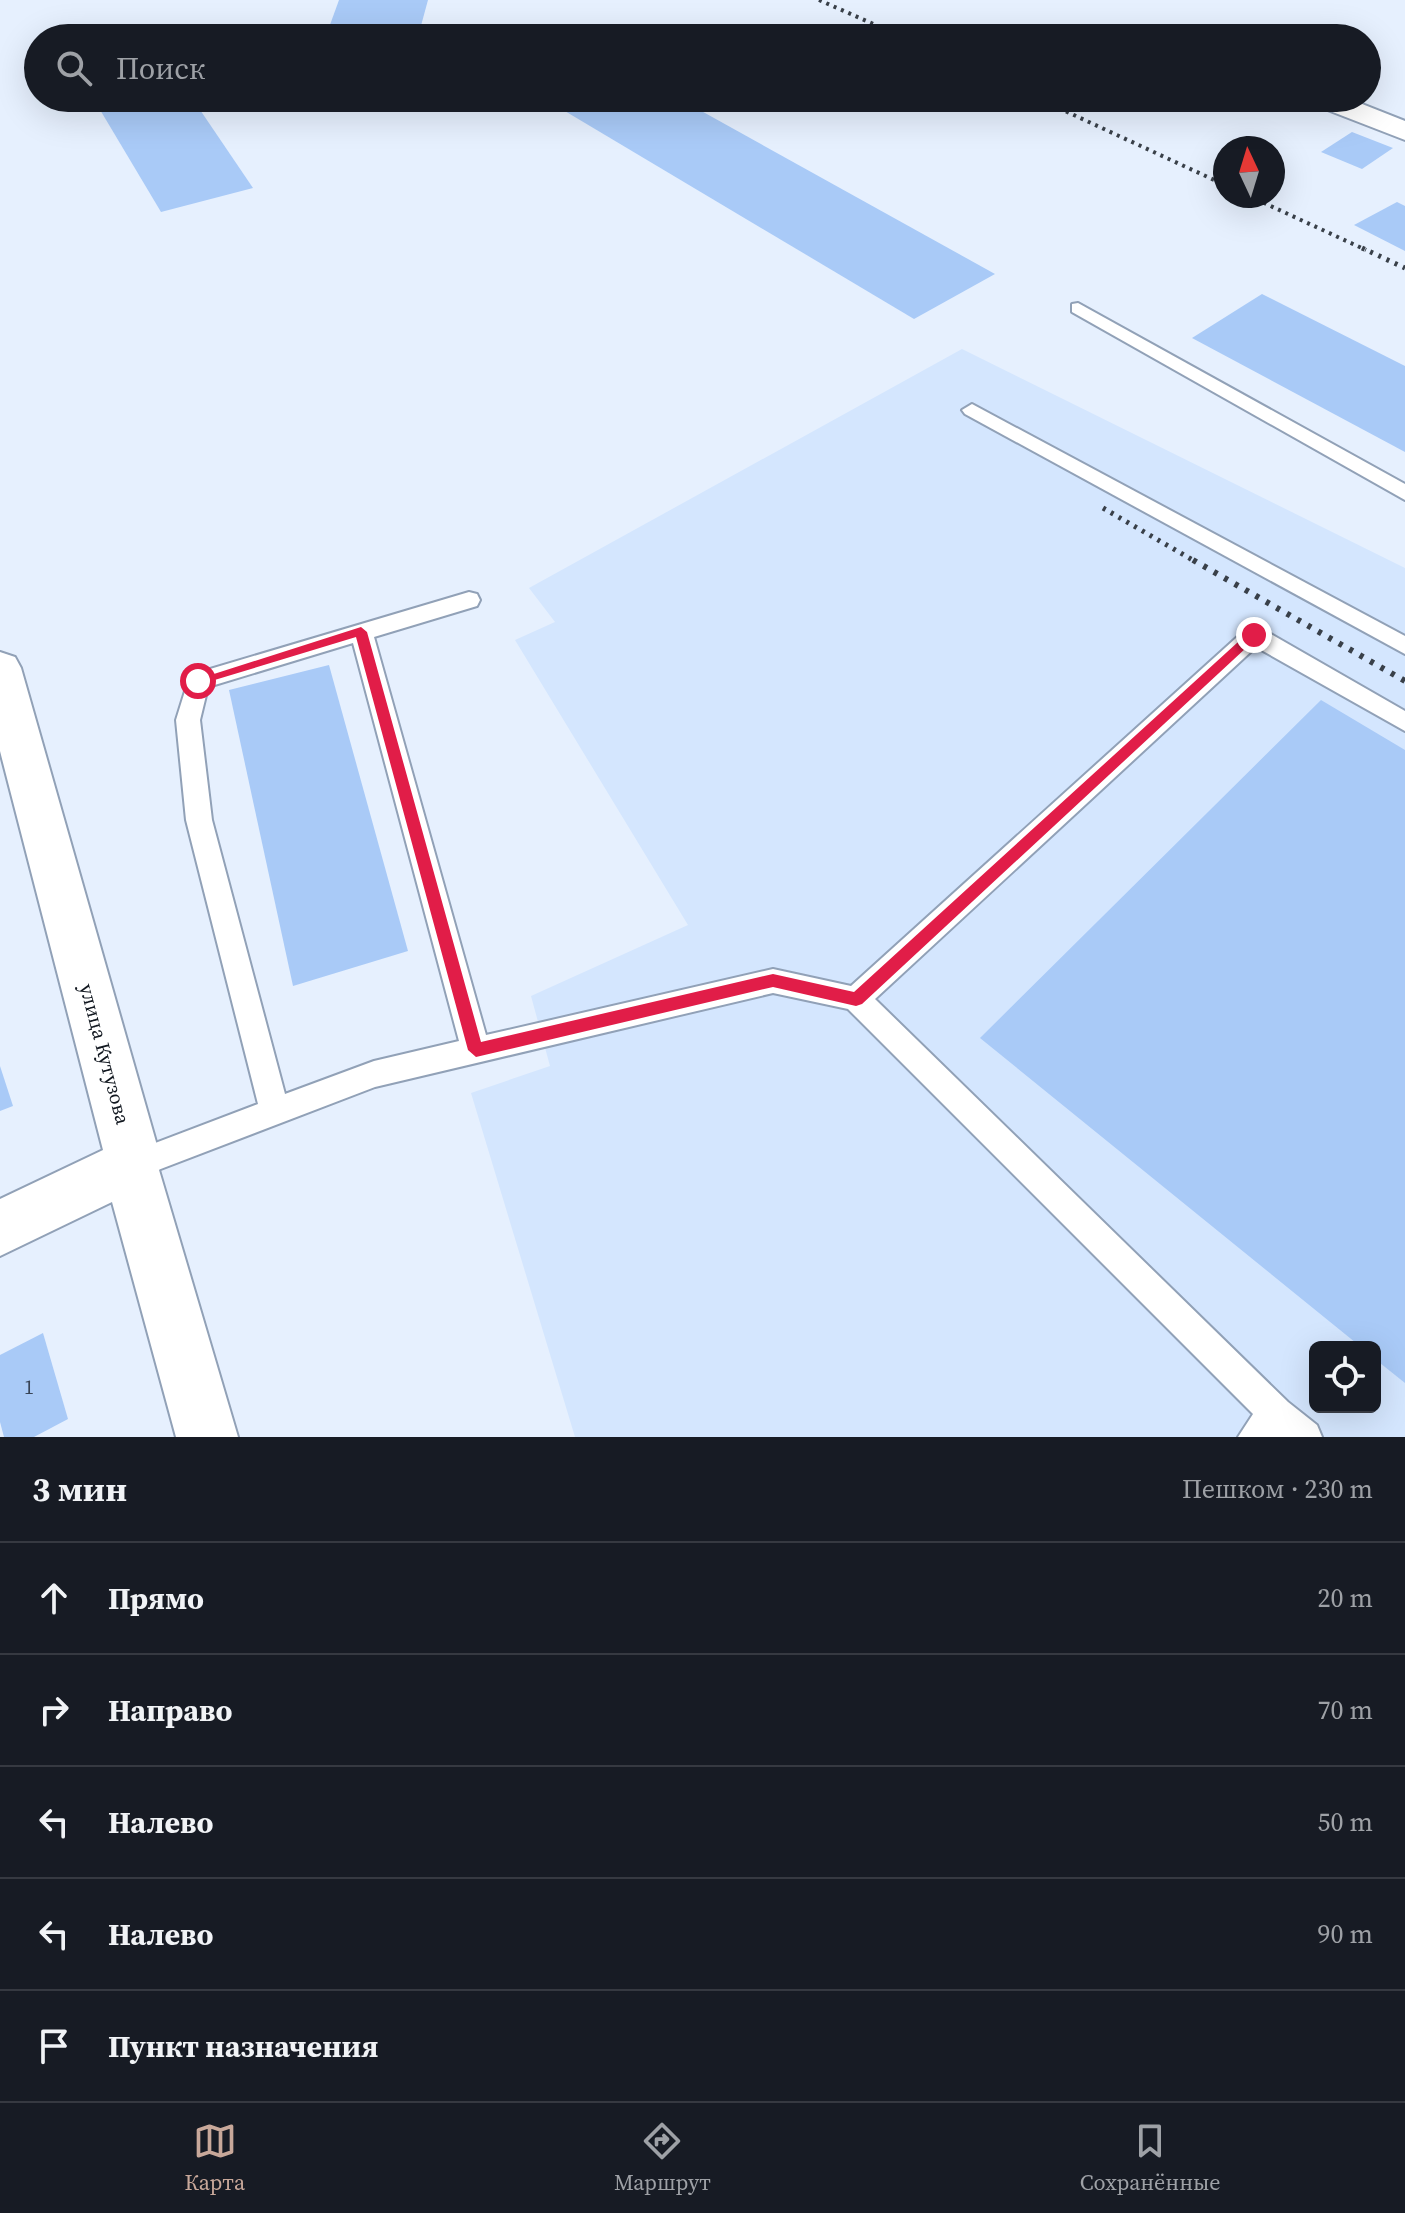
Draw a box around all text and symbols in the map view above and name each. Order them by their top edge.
search box [24,24,1381,112]
icon: search [52,46,96,90]
text: Поиск [116,48,205,89]
north arrow [1213,136,1285,208]
route end [1236,617,1272,653]
route start [180,663,216,699]
street label: улица Кутузова [73,981,137,1128]
map controls [1309,1341,1381,1413]
button: locate [1309,1341,1381,1413]
house number: 1 [24,1373,34,1401]
text: 3 мин [32,1466,127,1512]
text: Пешком · 230 m [1182,1471,1373,1507]
icon: ahead [32,1576,76,1620]
text: Прямо [108,1578,204,1619]
text: 20 m [1318,1580,1373,1616]
icon: right [32,1688,76,1732]
text: Направо [108,1690,232,1731]
text: 70 m [1318,1692,1373,1728]
icon: left [32,1800,76,1844]
text: Налево [108,1802,213,1843]
text: 50 m [1318,1804,1373,1840]
icon: left [32,1912,76,1956]
text: Налево [108,1914,213,1955]
text: 90 m [1318,1916,1373,1952]
icon: arrive [32,2024,76,2068]
text: Пункт назначения [108,2026,378,2067]
tab: Карта [184,2119,245,2197]
tab: Маршрут [614,2119,711,2197]
tab: Сохранённые [1080,2119,1221,2197]

